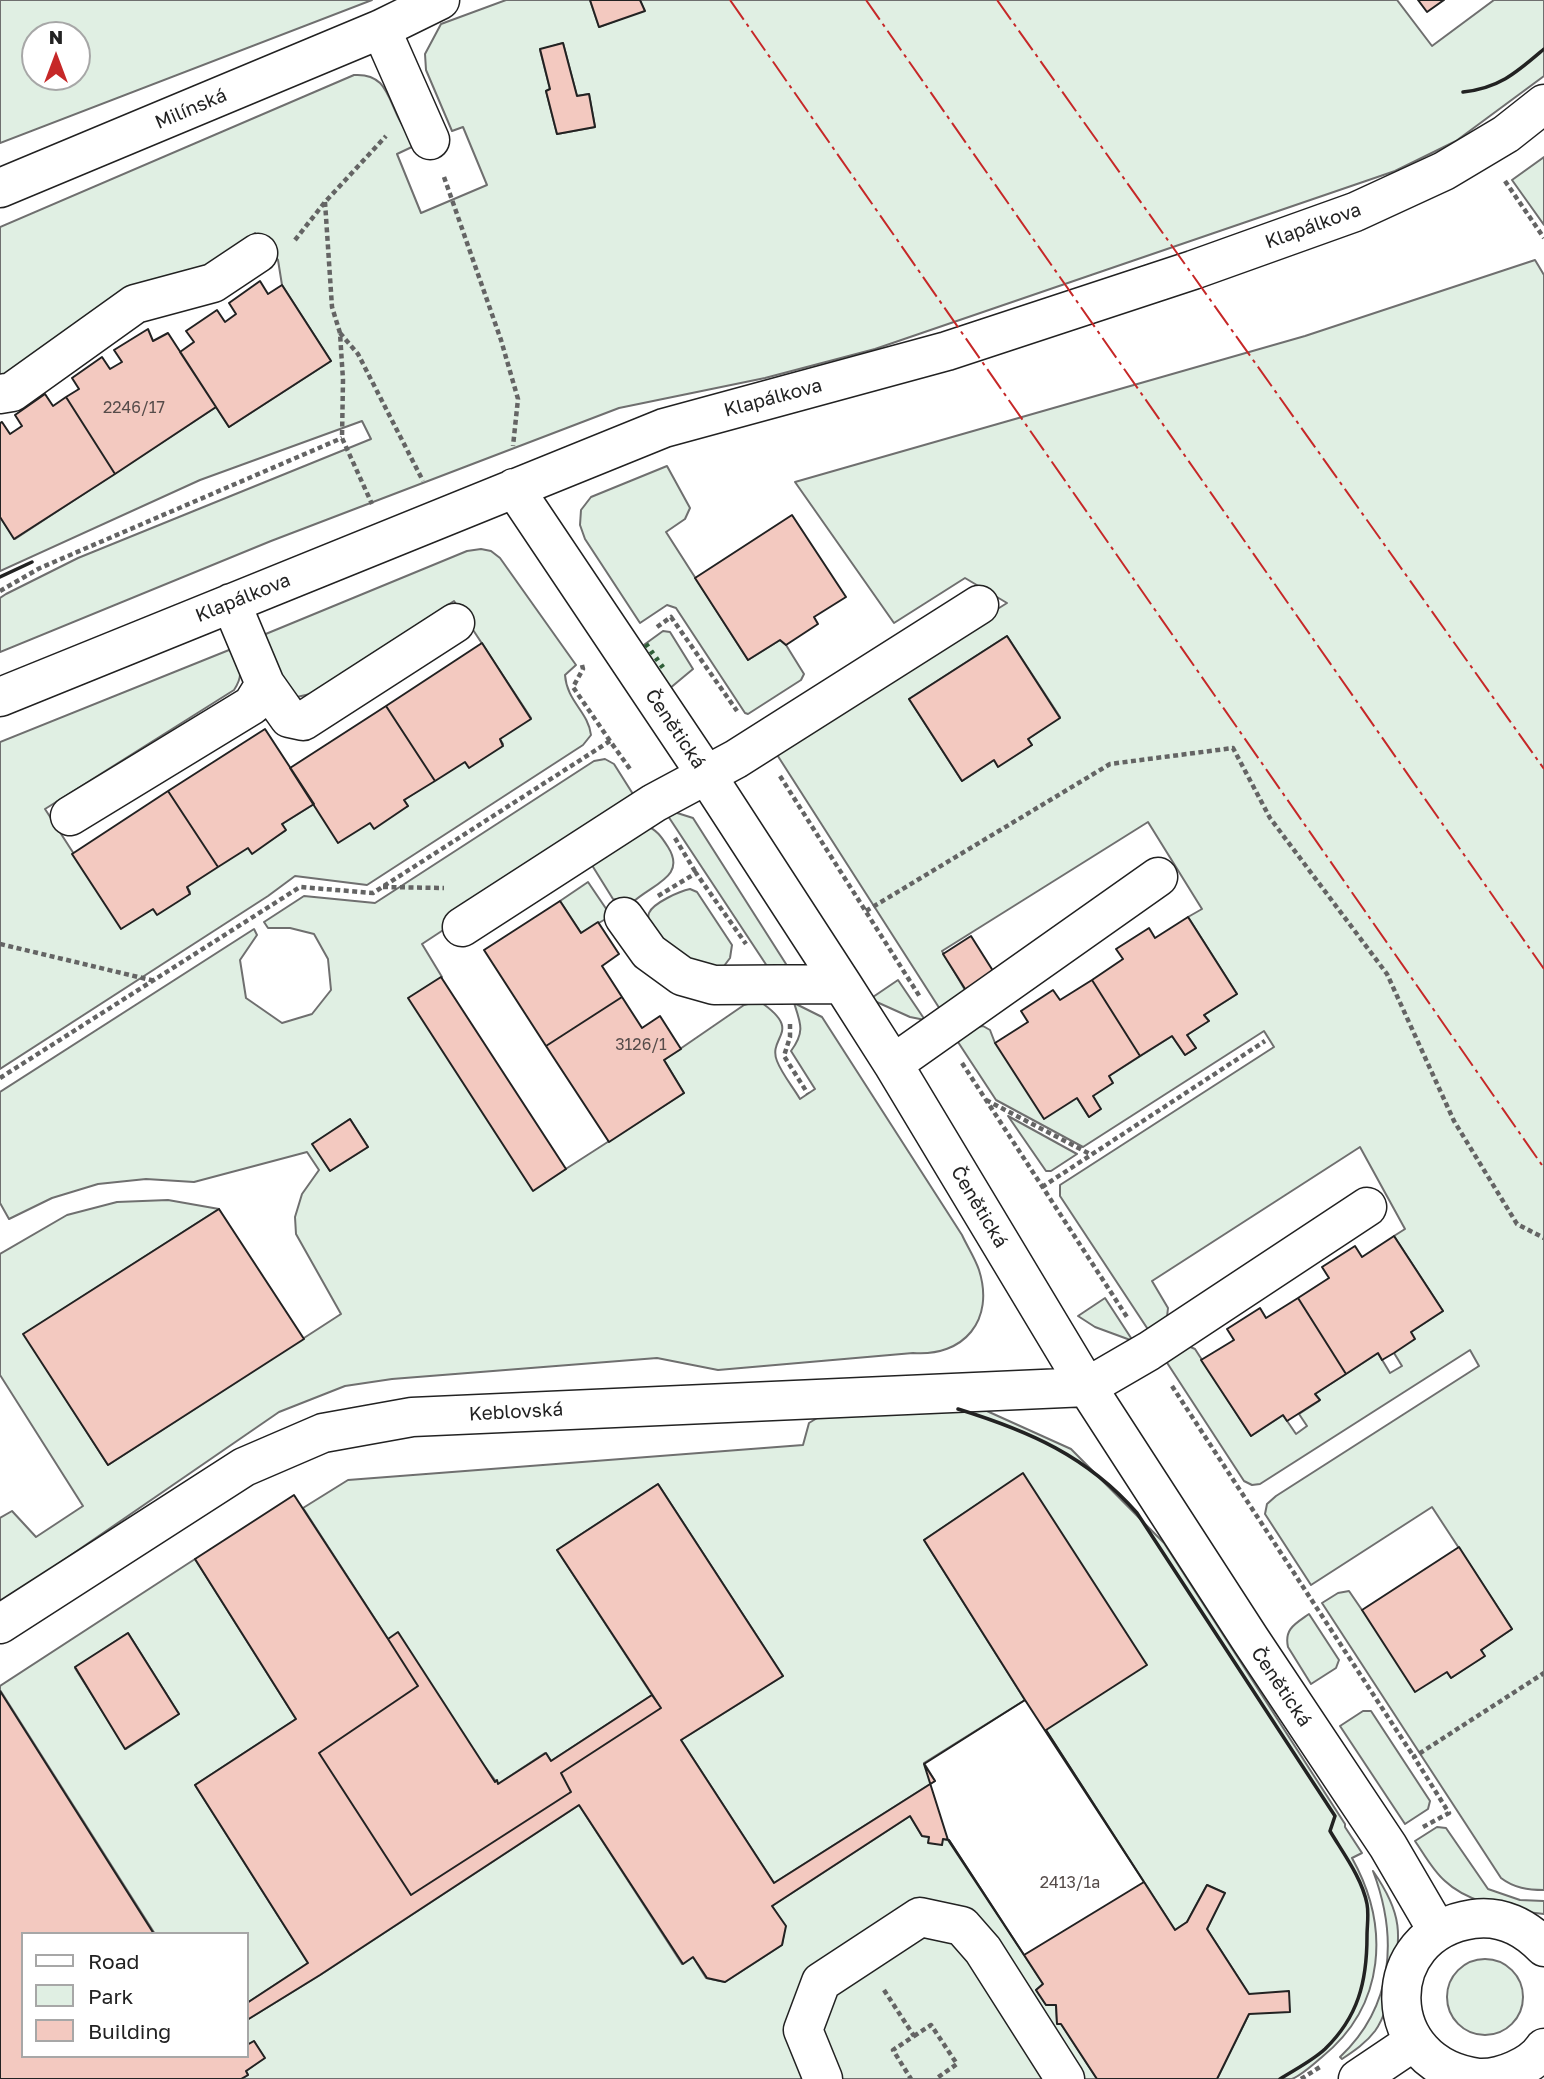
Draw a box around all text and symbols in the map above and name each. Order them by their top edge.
north arrow [21,21,91,91]
text: N [49,25,63,48]
street label: Milínská [152,84,230,134]
street label: Klapálkova [1262,198,1364,254]
street label: Klapálkova [722,374,824,422]
house number: 2246/17 [103,398,165,418]
street label: Klapálkova [192,569,294,627]
street label: Čenětická [640,685,710,773]
house number: 3126/1 [615,1035,667,1055]
street label: Čenětická [946,1162,1012,1252]
street label: Keblovská [468,1398,564,1426]
street label: Čenětická [1246,1643,1316,1731]
house number: 2413/1a [1040,1873,1100,1893]
legend [21,1932,248,2058]
text: Road [88,1948,139,1974]
text: Park [88,1983,133,2009]
text: Building [88,2018,171,2044]

